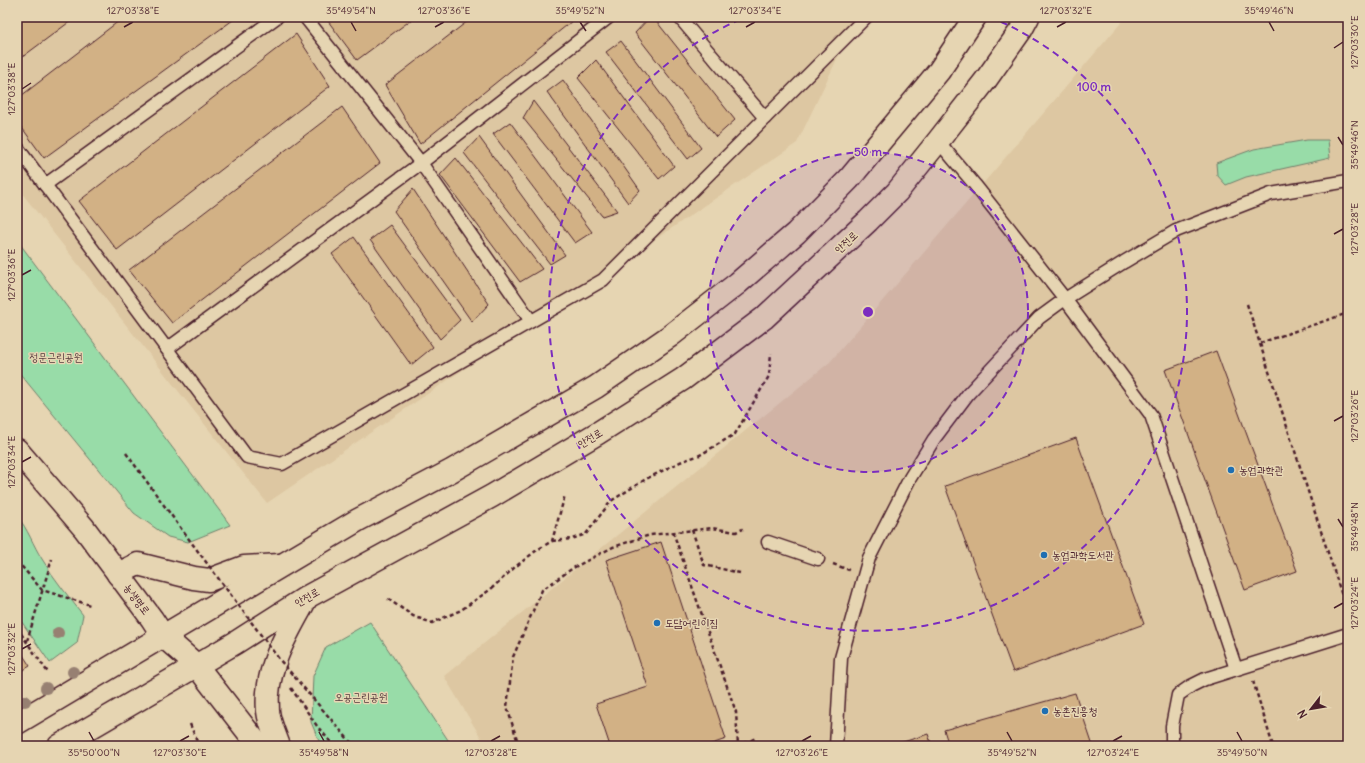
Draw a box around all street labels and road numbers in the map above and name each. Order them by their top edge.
street label: 안전로 [832,228,861,256]
street label: 안전로 [575,425,605,451]
street label: 농생명로 [121,581,153,617]
street label: 안전로 [292,584,322,610]

